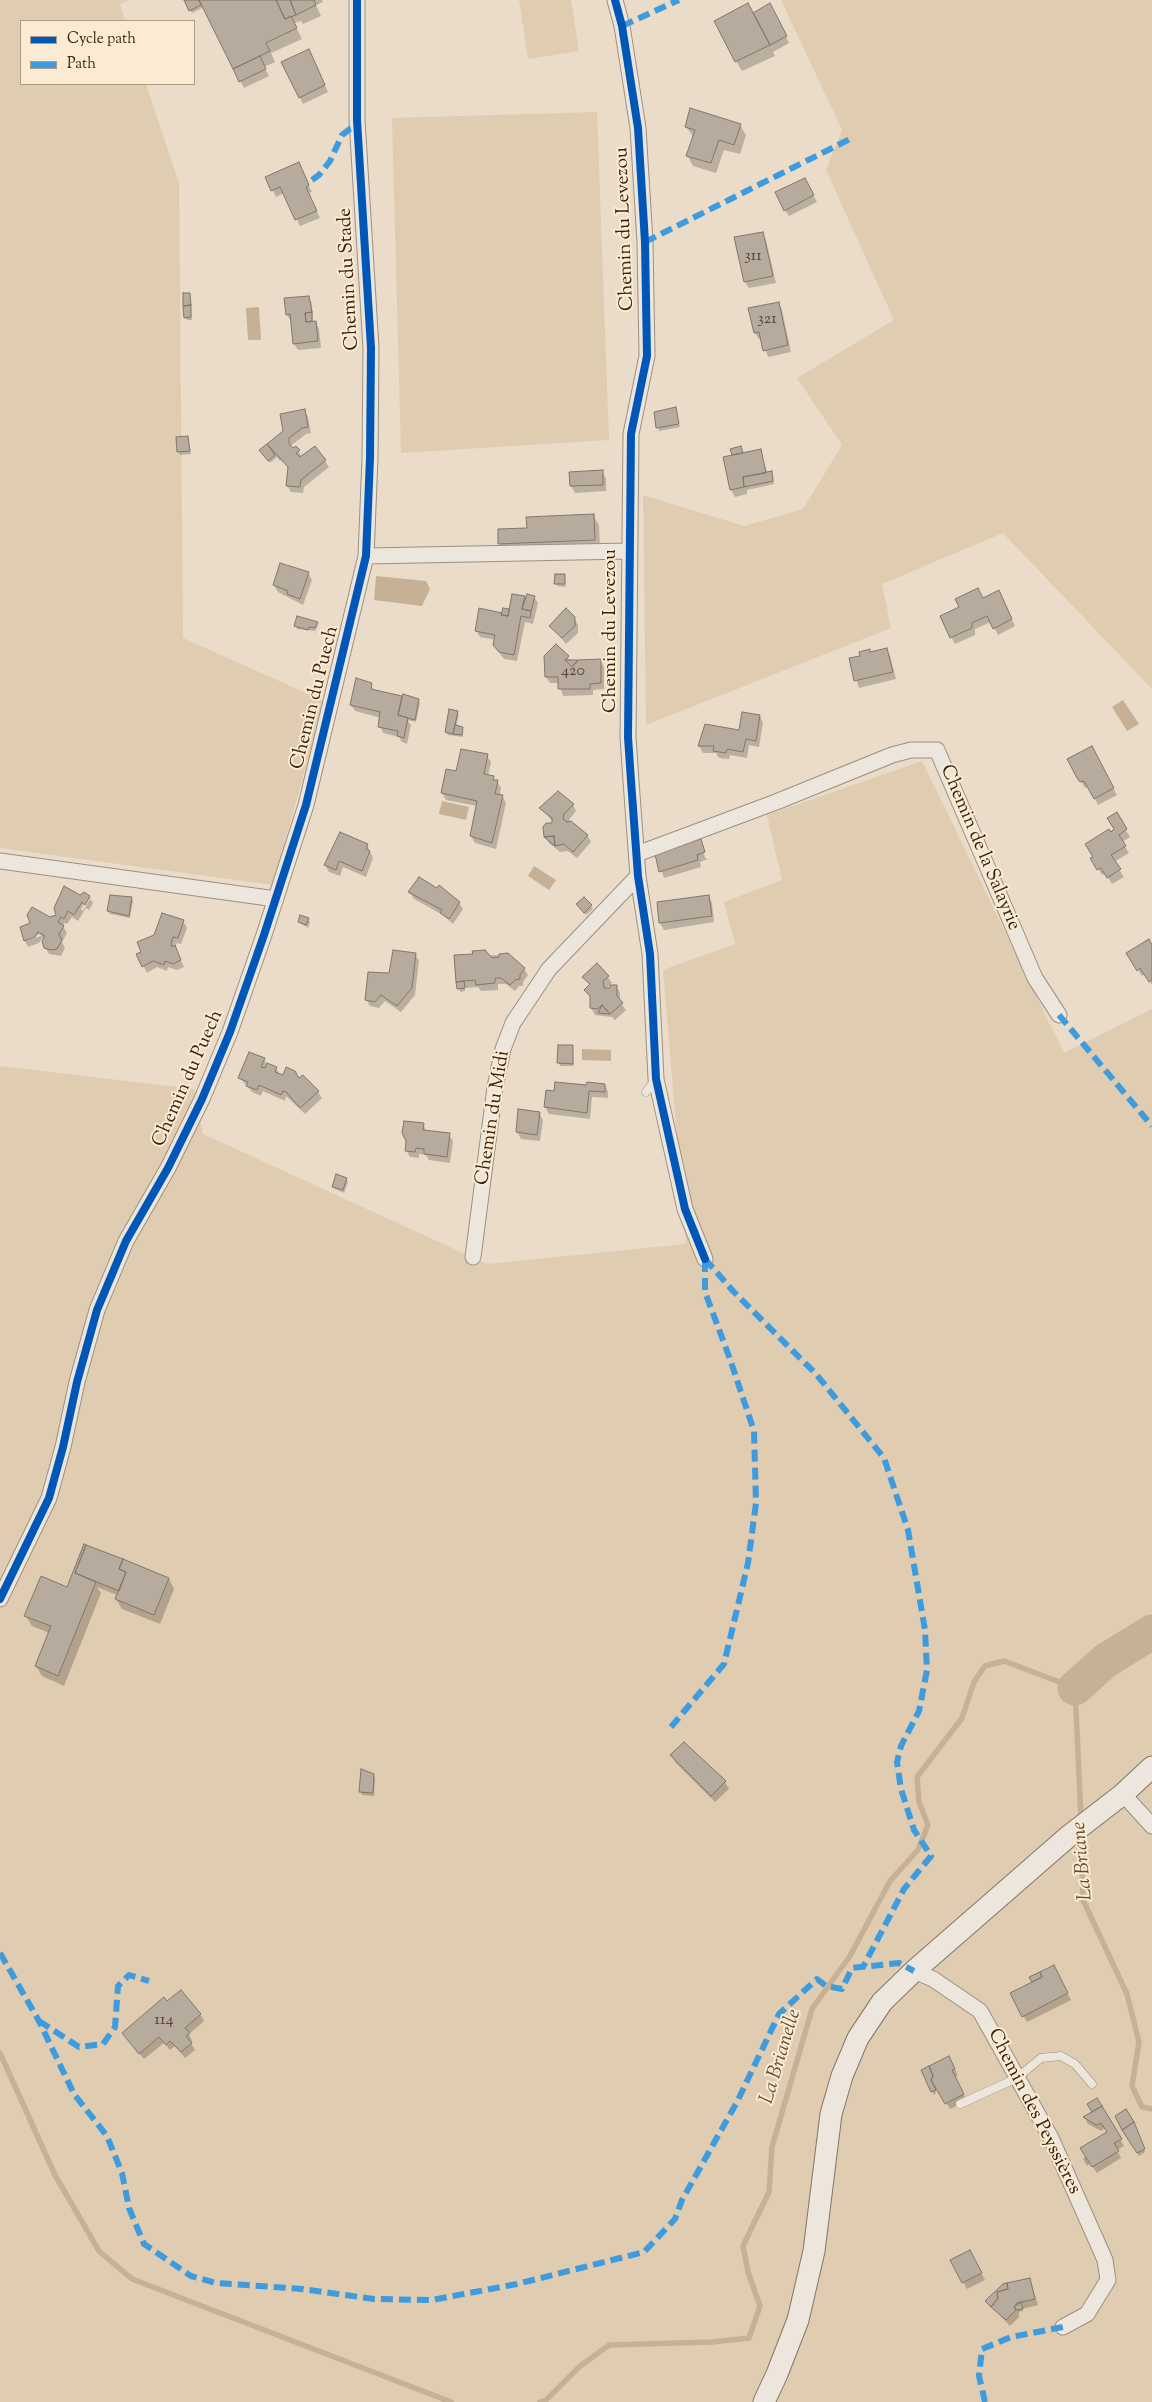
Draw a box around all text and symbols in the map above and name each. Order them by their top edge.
legend [20,20,195,85]
text: Cycle path [67,29,136,50]
text: Path [67,54,96,75]
street label: Chemin du Levezou [612,147,640,311]
street label: Chemin du Stade [335,207,365,351]
house number: 311 [744,247,762,267]
house number: 321 [757,310,777,330]
street label: Chemin du Levezou [601,549,623,713]
street label: Chemin du Puech [287,624,345,772]
house number: 420 [561,662,585,682]
street label: Chemin de la Salayrie [934,762,1024,934]
street label: Chemin du Puech [149,1007,229,1151]
street label: Chemin du Midi [472,1049,516,1187]
water label: La Briane [1069,1820,1099,1902]
water label: La Brianelle [756,2007,808,2107]
house number: 114 [155,2011,173,2031]
street label: Chemin des Peyssières [981,2025,1085,2199]

